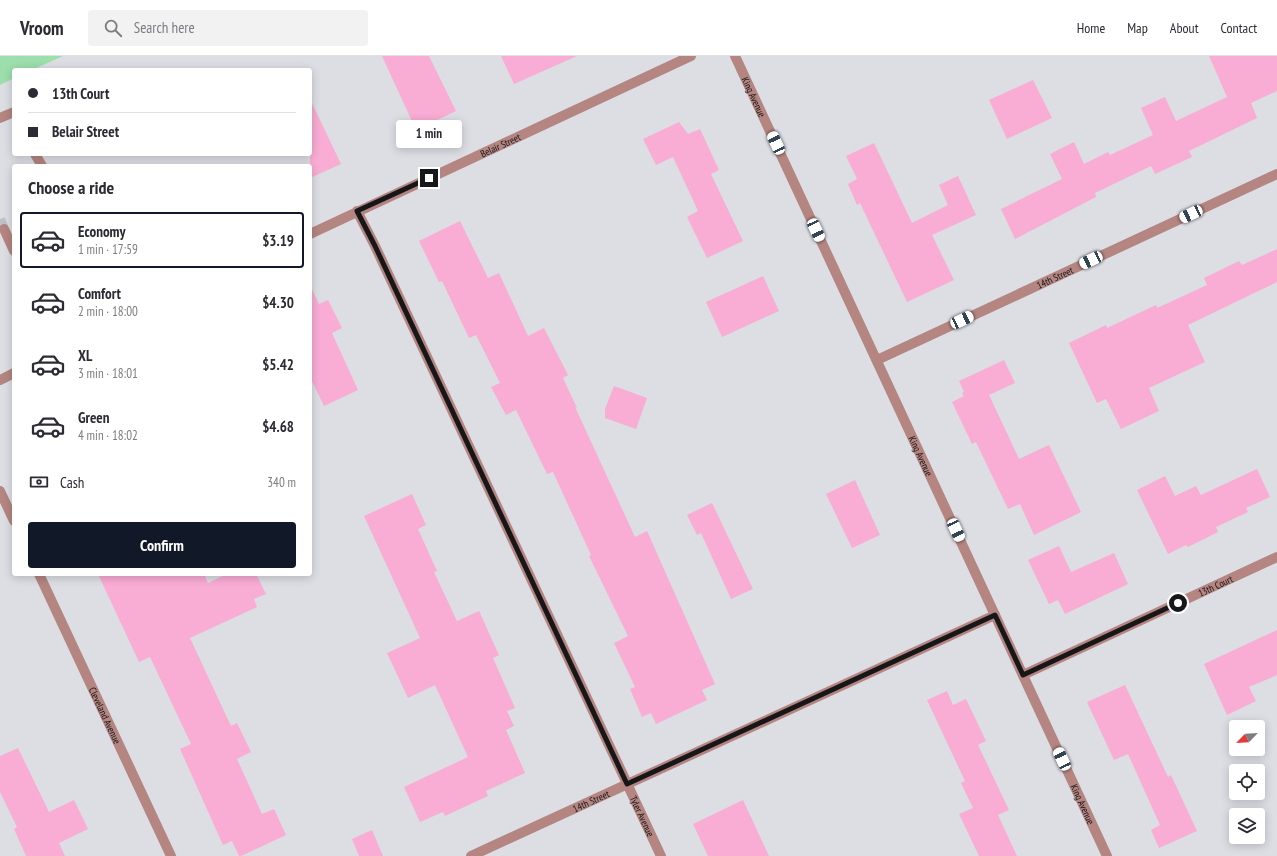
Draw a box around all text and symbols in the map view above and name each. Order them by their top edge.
search box [88,10,368,46]
text: Vroom [20,16,64,40]
icon: search [102,17,124,39]
text: Search here [134,18,195,37]
text: Home [1077,19,1105,37]
text: Map [1127,19,1148,37]
text: About [1170,19,1199,37]
text: Contact [1221,19,1257,37]
street label: King Avenue [739,75,768,119]
text: 13th Court [52,84,109,103]
callout: 1 min [396,120,462,148]
text: Belair Street [52,122,119,141]
text: 1 min [416,125,442,142]
street label: Belair Street [478,130,523,161]
car [765,130,787,156]
route end [420,169,438,187]
text: Choose a ride [28,176,114,199]
car [1178,203,1204,225]
car [805,217,827,243]
icon: car [30,222,66,258]
text: Economy [78,222,126,241]
text: $3.19 [262,231,294,250]
text: 1 min · 17:59 [78,241,138,258]
car [1078,249,1104,271]
street label: 14th Street [1035,264,1076,292]
icon: car [30,284,66,320]
text: Comfort [78,284,121,303]
text: $4.30 [262,293,294,312]
text: 2 min · 18:00 [78,303,138,320]
car [949,309,975,331]
icon: car [30,346,66,382]
text: XL [78,346,92,365]
text: $5.42 [262,355,294,374]
text: 3 min · 18:01 [78,365,138,382]
icon: car [30,408,66,444]
text: Green [78,408,110,427]
text: $4.68 [262,417,294,436]
text: 4 min · 18:02 [78,427,138,444]
street label: King Avenue [906,434,935,478]
icon: cash [28,471,50,493]
text: Cash [60,473,84,492]
text: 340 m [267,474,296,491]
car [945,517,967,543]
button: Confirm [28,522,296,568]
street label: 13th Court [1196,572,1235,600]
route start [1169,594,1187,612]
street label: Cleveland Avenue [86,685,124,746]
north arrow [1229,720,1265,756]
map controls [1229,720,1265,844]
car [1051,746,1073,772]
button: locate [1229,764,1265,800]
street label: King Avenue [1067,782,1097,827]
street label: 14th Street [571,787,612,815]
street label: Tyler Avenue [627,794,657,839]
button: layers [1229,808,1265,844]

